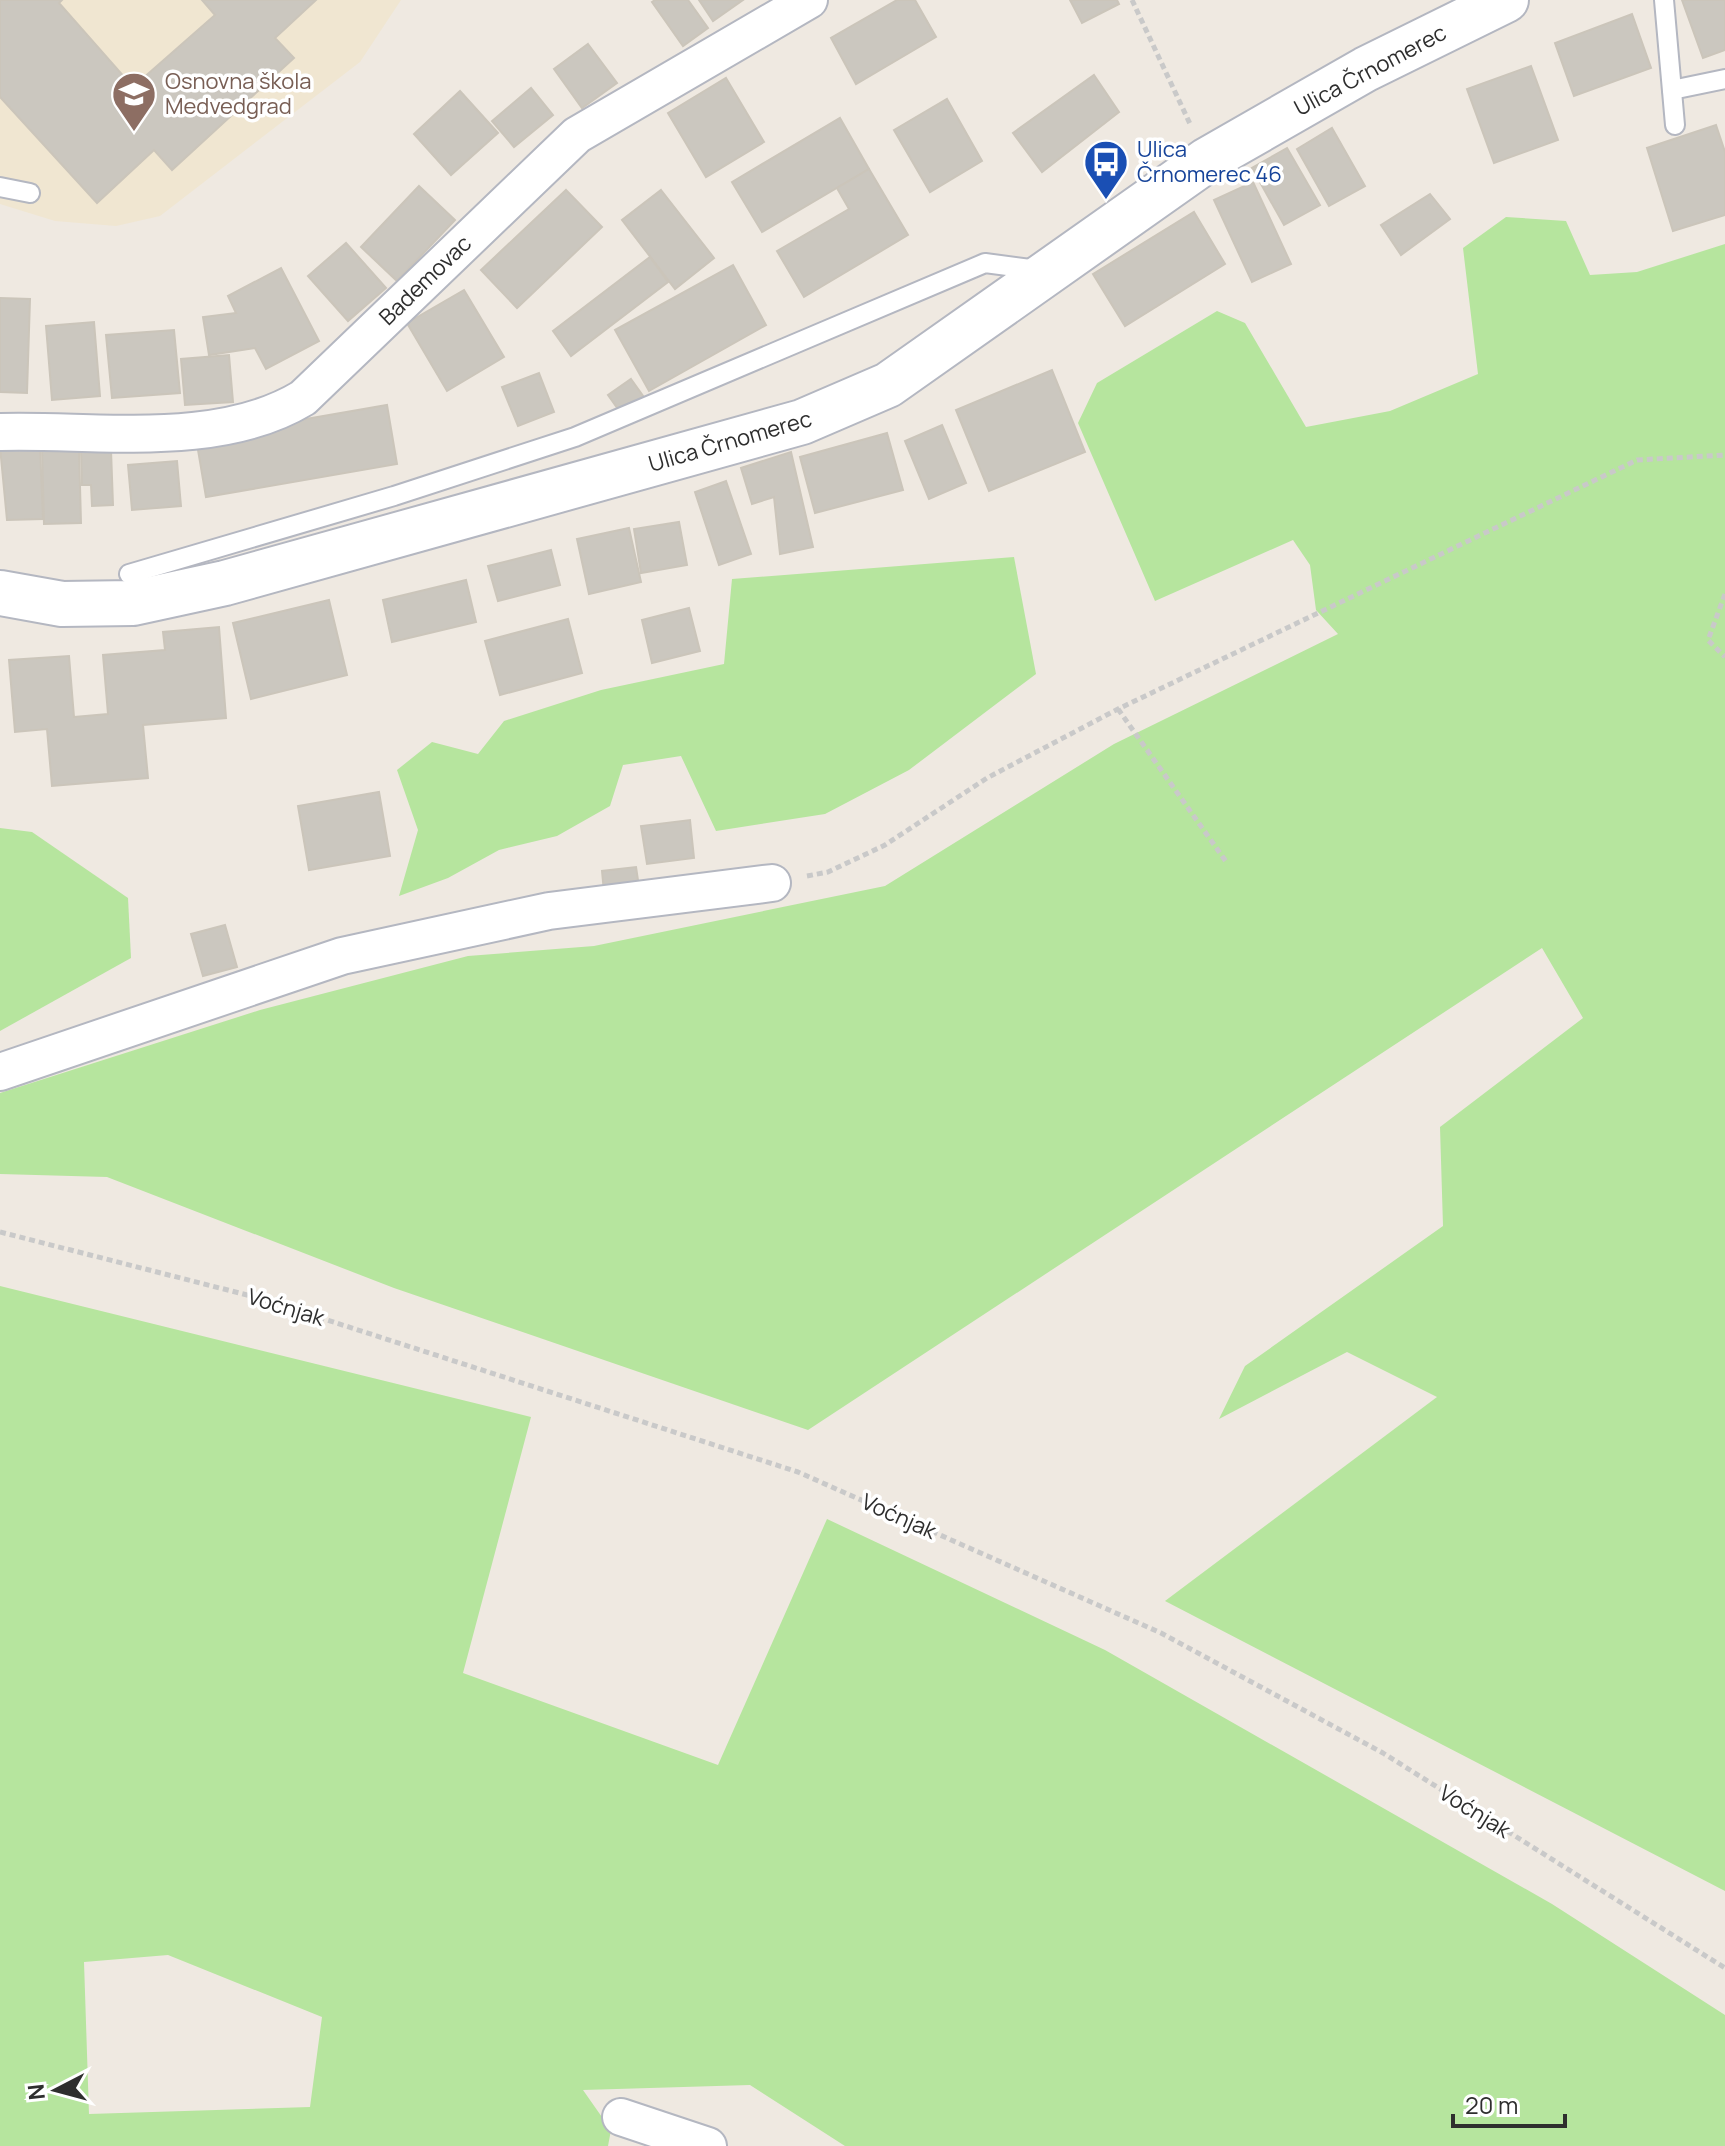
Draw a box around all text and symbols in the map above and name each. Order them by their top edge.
street label: Ulica Črnomerec [1289,17,1451,123]
place label: Osnovna škola Medvedgrad [165,66,312,121]
school or university icon: Osnovna škola Medvedgrad [110,70,158,133]
place label: Ulica Črnomerec 46 [1137,134,1282,189]
bus stop icon: Ulica Črnomerec 46 [1082,138,1130,201]
street label: Bademovac [372,228,478,332]
street label: Ulica Črnomerec [645,403,815,479]
street label: Voćnjak [244,1281,329,1333]
street label: Voćnjak [857,1486,942,1546]
street label: Voćnjak [1434,1777,1517,1845]
north arrow [16,2050,96,2130]
scale bar [1453,2078,1565,2128]
text: N [20,2083,52,2102]
text: 20 m [1465,2088,1518,2121]

